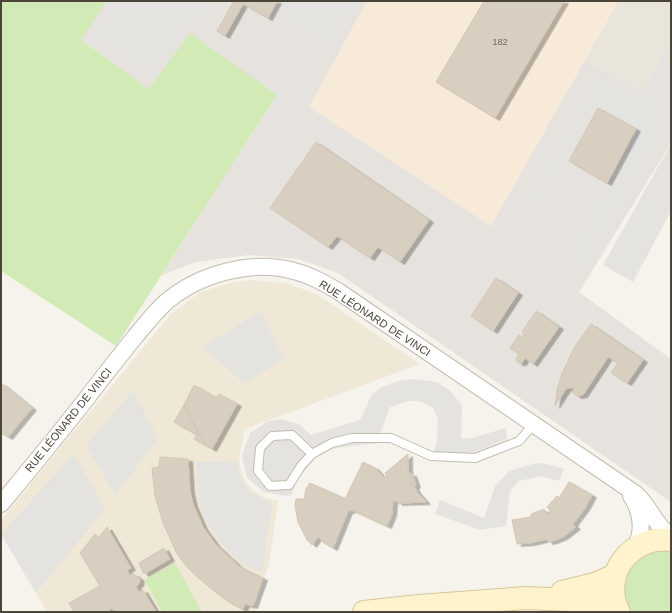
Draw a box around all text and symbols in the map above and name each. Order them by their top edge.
house number: 182 [492,37,508,47]
street label: RUE LÉONARD DE VINCI [317,278,433,358]
street label: RUE LÉONARD DE VINCI [22,366,114,474]

